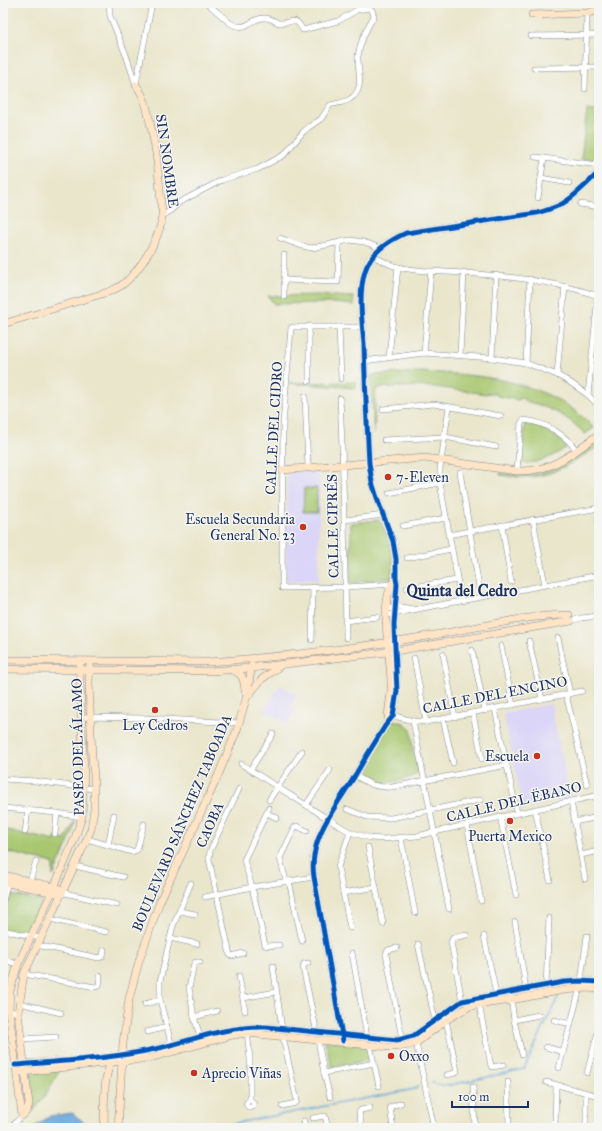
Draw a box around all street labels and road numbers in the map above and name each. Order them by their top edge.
street label: SIN NOMBRE [152,113,182,209]
street label: CALLE DEL CIDRO [262,361,286,495]
street label: CALLE CIPRÉS [322,474,342,578]
street label: CALLE DEL ENCINO [421,673,569,717]
street label: PASEO DEL ÁLAMO [66,678,88,816]
street label: BOULEVARD SÁNCHEZ TABOADA [127,711,236,934]
street label: CALLE DEL ËBANO [445,777,583,826]
street label: CAOBA [193,799,228,850]

